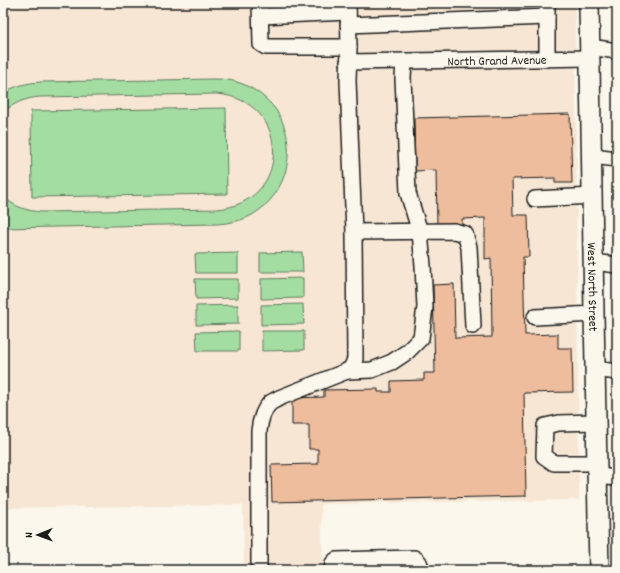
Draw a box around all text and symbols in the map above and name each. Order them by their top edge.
street label: North Grand Avenue [447,52,547,72]
street label: West North Street [581,242,601,332]
north arrow [18,515,58,555]
text: N [22,532,38,538]

